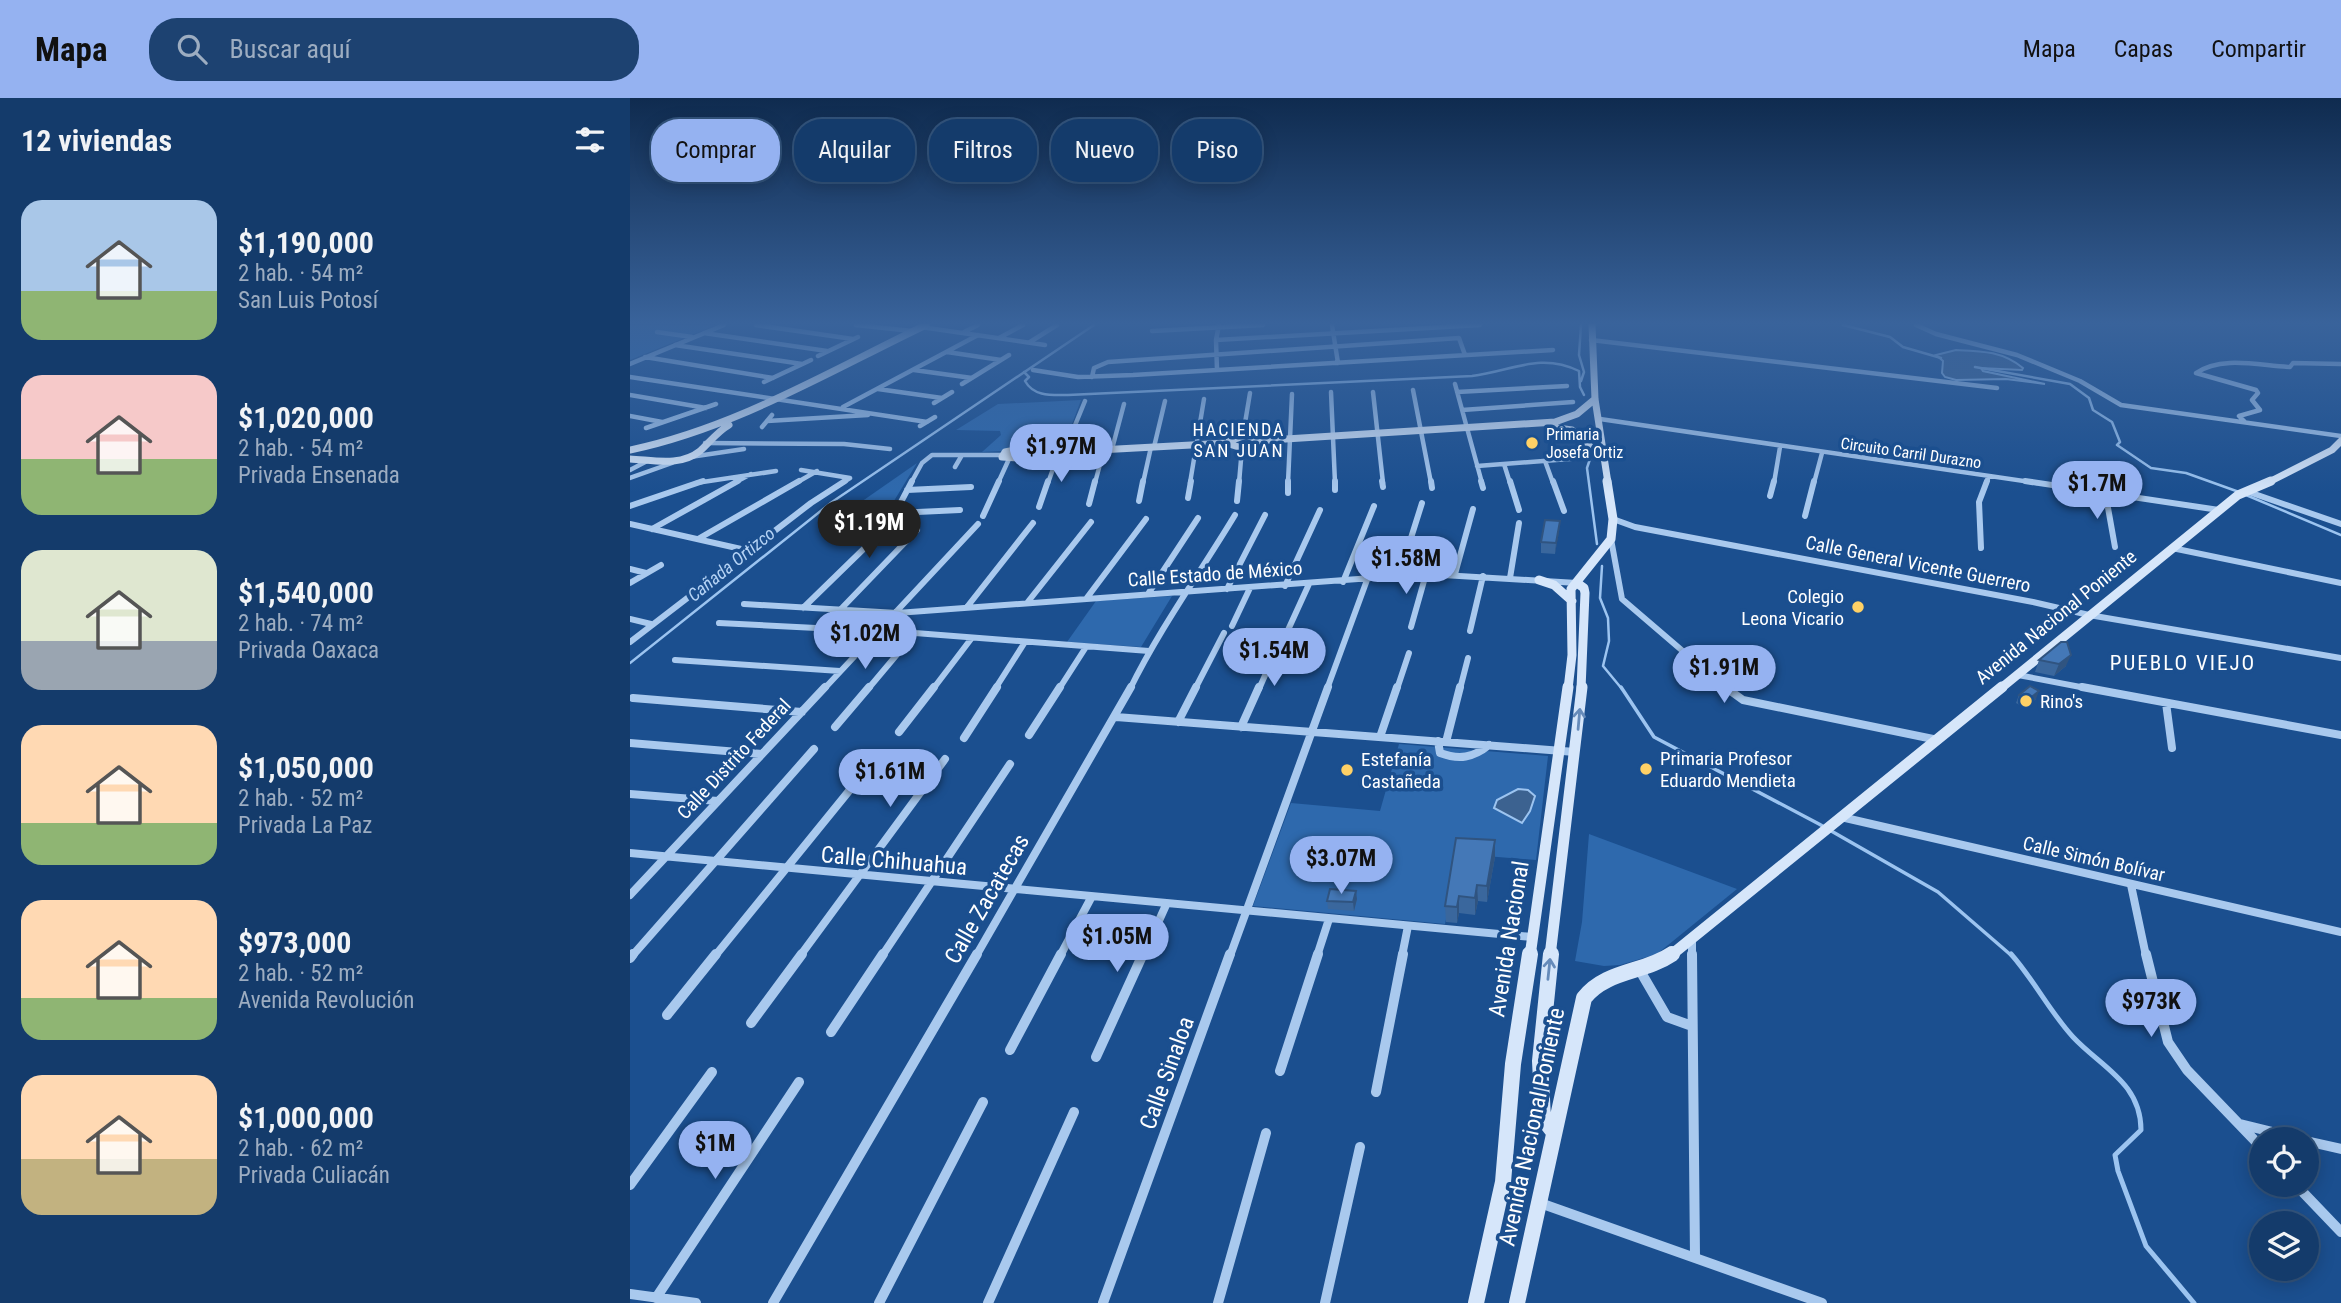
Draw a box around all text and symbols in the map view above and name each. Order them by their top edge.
search box [149,18,639,81]
text: Mapa [35,30,107,69]
icon: search [173,30,211,68]
text: Buscar aquí [229,34,351,64]
text: Mapa [2023,35,2076,63]
text: Capas [2114,35,2173,63]
text: Compartir [2211,35,2306,63]
chip: Comprar [651,119,780,182]
chip: Alquilar [794,119,915,182]
chip: Filtros [929,119,1037,182]
chip: Nuevo [1051,119,1158,182]
chip: Piso [1172,119,1262,182]
icon: filters [571,121,609,159]
text: 12 viviendas [21,123,172,158]
text: $1,190,000 [238,225,374,260]
icon: home [77,228,161,312]
text: 2 hab. · 54 m² [238,260,363,287]
text: San Luis Potosí [238,287,378,314]
text: $1,020,000 [238,400,374,435]
icon: home [77,403,161,487]
district label: HACIENDA SAN JUAN [1193,419,1285,461]
pin: $1.97M [1004,424,1118,484]
place label: Primaria Josefa Ortiz [1546,425,1623,462]
text: $1.97M [1026,433,1096,460]
street label: Circuito Carril Durazno [1839,434,1983,472]
text: 2 hab. · 54 m² [238,435,363,462]
marker: Primaria Josefa Ortiz [1524,435,1540,451]
text: Privada Ensenada [238,462,400,489]
pin: $1.7M [2048,462,2146,521]
text: $1.7M [2068,470,2127,497]
pin: $1.19M [812,500,926,560]
text: $1.19M [834,509,904,536]
water label: Cañada Ortizco [683,522,779,606]
street label: Calle General Vicente Guerrero [1803,531,2033,597]
pin: $1.58M [1349,536,1463,596]
text: $1.58M [1371,545,1441,572]
street label: Avenida Nacional Poniente [1971,545,2141,689]
street label: Calle Estado de México [1127,556,1303,592]
text: $1,540,000 [238,575,374,610]
icon: home [77,578,161,662]
place label: Colegio Leona Vicario [1741,585,1844,630]
marker: Colegio Leona Vicario [1850,599,1866,615]
text: 2 hab. · 74 m² [238,610,363,637]
pin: $1.02M [808,612,922,671]
text: $1.02M [830,620,900,647]
pin: $1.54M [1217,628,1331,688]
text: Privada Oaxaca [238,637,379,664]
text: $1.54M [1239,637,1309,664]
pin: $1.91M [1667,646,1781,705]
district label: PUEBLO VIEJO [2110,651,2256,675]
text: $1.91M [1689,654,1759,681]
place label: Rino's [2040,690,2083,713]
marker: Rino's [2018,693,2034,709]
street label: Calle Distrito Federal [672,694,796,824]
one-way arrow [1573,708,1586,730]
place label: Primaria Profesor Eduardo Mendieta [1660,747,1796,792]
place label: Estefanía Castañeda [1361,748,1441,793]
text: $1,050,000 [238,750,374,785]
pin: $1.61M [833,750,947,809]
icon: home [77,753,161,837]
text: $1.61M [855,758,925,785]
marker: Primaria Profesor Eduardo Mendieta [1638,761,1654,777]
marker: Estefanía Castañeda [1339,762,1355,778]
text: 2 hab. · 52 m² [238,785,363,812]
text: Privada La Paz [238,812,372,839]
street label: Calle Zacatecas [939,829,1035,969]
street label: Calle Simón Bolívar [2021,831,2167,887]
pin: $3.07M [1284,836,1398,896]
street label: Calle Chihuahua [820,841,968,881]
text: $3.07M [1306,845,1376,872]
street label: Avenida Nacional [1483,859,1535,1019]
pin: $1.05M [1060,914,1174,974]
text: $1.05M [1082,923,1152,950]
text: $973,000 [238,925,351,960]
icon: home [77,928,161,1012]
one-way arrow [1543,958,1556,980]
text: 2 hab. · 52 m² [238,960,363,987]
pin: $973K [2102,979,2200,1039]
text: Avenida Revolución [238,987,414,1014]
text: $973K [2121,988,2181,1015]
street label: Avenida Nacional Poniente [1494,1005,1570,1249]
street label: Calle Sinaloa [1134,1013,1200,1133]
text: $1,000,000 [238,1100,374,1135]
icon: home [77,1103,161,1187]
pin: $1M [681,1122,749,1181]
map controls [2249,1127,2319,1281]
button: locate [2249,1127,2319,1197]
text: $1M [695,1130,735,1157]
text: 2 hab. · 62 m² [238,1135,363,1162]
text: Privada Culiacán [238,1162,390,1189]
button: layers [2249,1211,2319,1281]

